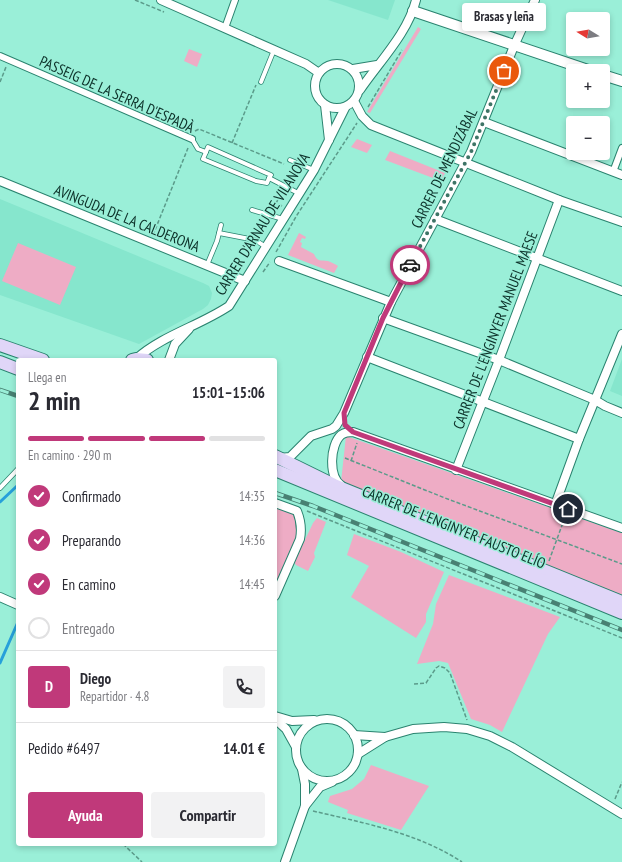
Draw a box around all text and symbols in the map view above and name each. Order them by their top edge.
callout: Brasas y leña [462,3,546,31]
text: Brasas y leña [474,8,534,25]
north arrow [566,12,610,56]
map controls [566,12,610,160]
street label: PASSEIG DE LA SERRA D'ESPADÀ [37,51,198,137]
pin [487,54,521,88]
icon: bag [493,60,515,82]
button: + [566,64,610,108]
street label: CARRER DE MENDIZÁBAL [407,104,482,231]
button: − [566,116,610,160]
street label: CARRER D'ARNAU DE VILANOVA [210,149,314,299]
street label: AVINGUDA DE LA CALDERONA [51,180,203,256]
street label: CARRER DE L'ENGINYER MANUEL MAESE [448,228,542,432]
courier [390,245,430,285]
icon: car [399,254,421,276]
text: Llega en [28,369,66,386]
text: 15:01–15:06 [192,383,265,402]
text: 2 min [28,384,81,417]
text: En camino · 290 m [28,447,112,464]
street label: CARRER DE L'ENGINYER FAUSTO ELÍO [359,481,549,573]
icon: check [28,485,50,507]
text: Confirmado [62,487,121,506]
text: 14:35 [239,488,265,505]
pin [551,492,585,526]
icon: home [557,498,579,520]
icon: check [28,529,50,551]
text: Preparando [62,531,121,550]
text: 14:36 [239,532,265,549]
icon: check [28,573,50,595]
text: En camino [62,575,116,594]
text: 14:45 [239,576,265,593]
text: Entregado [62,619,115,638]
button: phone [223,666,265,708]
text: Diego [80,669,111,688]
text: D [45,677,53,696]
text: Repartidor · 4.8 [80,688,149,705]
text: Pedido #6497 [28,739,100,758]
text: 14.01 € [223,739,265,758]
button: Ayuda [28,792,143,838]
button: Compartir [151,792,265,838]

